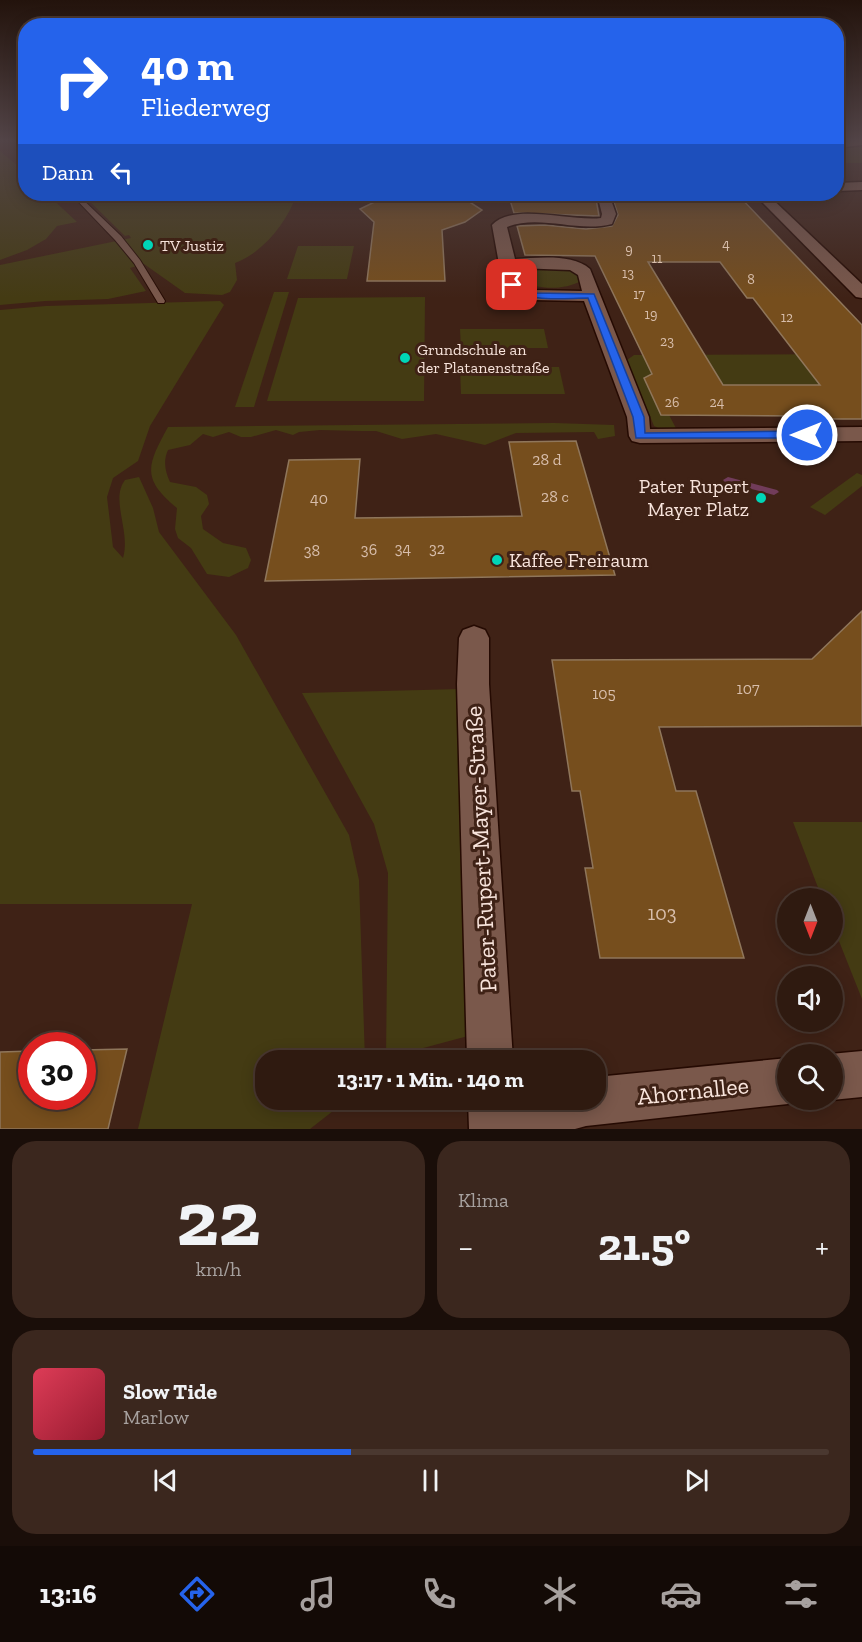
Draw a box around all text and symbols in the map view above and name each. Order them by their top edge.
text: 40 m [141,40,234,91]
icon: right [42,42,120,120]
text: Fliederweg [141,91,270,123]
icon: left [105,156,138,189]
text: Dann [42,159,93,186]
place label: TV Justiz [160,236,224,255]
house number: 4 [722,236,730,253]
marker: TV Justiz [141,238,155,252]
house number: 9 [625,241,633,258]
house number: 11 [652,250,663,267]
pin [486,259,537,310]
house number: 13 [622,265,634,282]
icon: arrive [495,268,528,301]
house number: 8 [747,271,755,288]
house number: 17 [633,286,645,303]
house number: 19 [645,306,657,323]
house number: 12 [781,309,793,326]
house number: 23 [660,333,674,350]
place label: Grundschule an der Platanenstraße [417,340,549,377]
marker: Grundschule an der Platanenstraße [398,351,412,365]
house number: 26 [665,394,679,411]
house number: 24 [710,394,725,411]
position arrow [775,403,839,467]
house number: 28 d [532,450,562,469]
place label: Pater Rupert Mayer Platz [639,474,750,521]
house number: 28 c [541,487,569,506]
house number: 40 [310,489,328,508]
marker: Pater Rupert Mayer Platz [754,491,768,505]
house number: 34 [395,539,412,558]
house number: 32 [429,539,445,558]
house number: 36 [361,540,377,559]
house number: 38 [304,541,320,560]
place label: Kaffee Freiraum [509,548,649,572]
marker: Kaffee Freiraum [490,553,504,567]
house number: 107 [737,679,760,698]
house number: 105 [592,684,616,703]
street label: Pater-Rupert-Mayer-Straße [459,705,502,993]
north arrow [777,888,843,954]
map controls [777,888,843,1110]
house number: 103 [648,901,677,925]
button: sound [777,966,843,1032]
speed limit sign: 30 [18,1032,96,1110]
button: search [777,1044,843,1110]
text: 13:17 · 1 Min. · 140 m [337,1066,524,1093]
street label: Ahornallee [636,1070,750,1111]
text: 22 [177,1171,260,1265]
text: Klima [458,1188,509,1212]
text: 21.5° [598,1218,690,1272]
text: − [458,1227,473,1266]
text: + [815,1227,829,1266]
text: km/h [196,1257,241,1281]
text: Slow Tide [123,1378,217,1405]
text: Marlow [123,1405,189,1429]
icon: previous [149,1464,182,1497]
icon: pause [414,1464,447,1497]
icon: next [680,1464,713,1497]
icon: directions [176,1573,218,1615]
icon: music [297,1573,339,1615]
icon: phone [418,1573,460,1615]
icon: climate [539,1573,581,1615]
icon: car [660,1573,702,1615]
icon: filters [780,1573,822,1615]
text: 13:16 [39,1578,97,1610]

